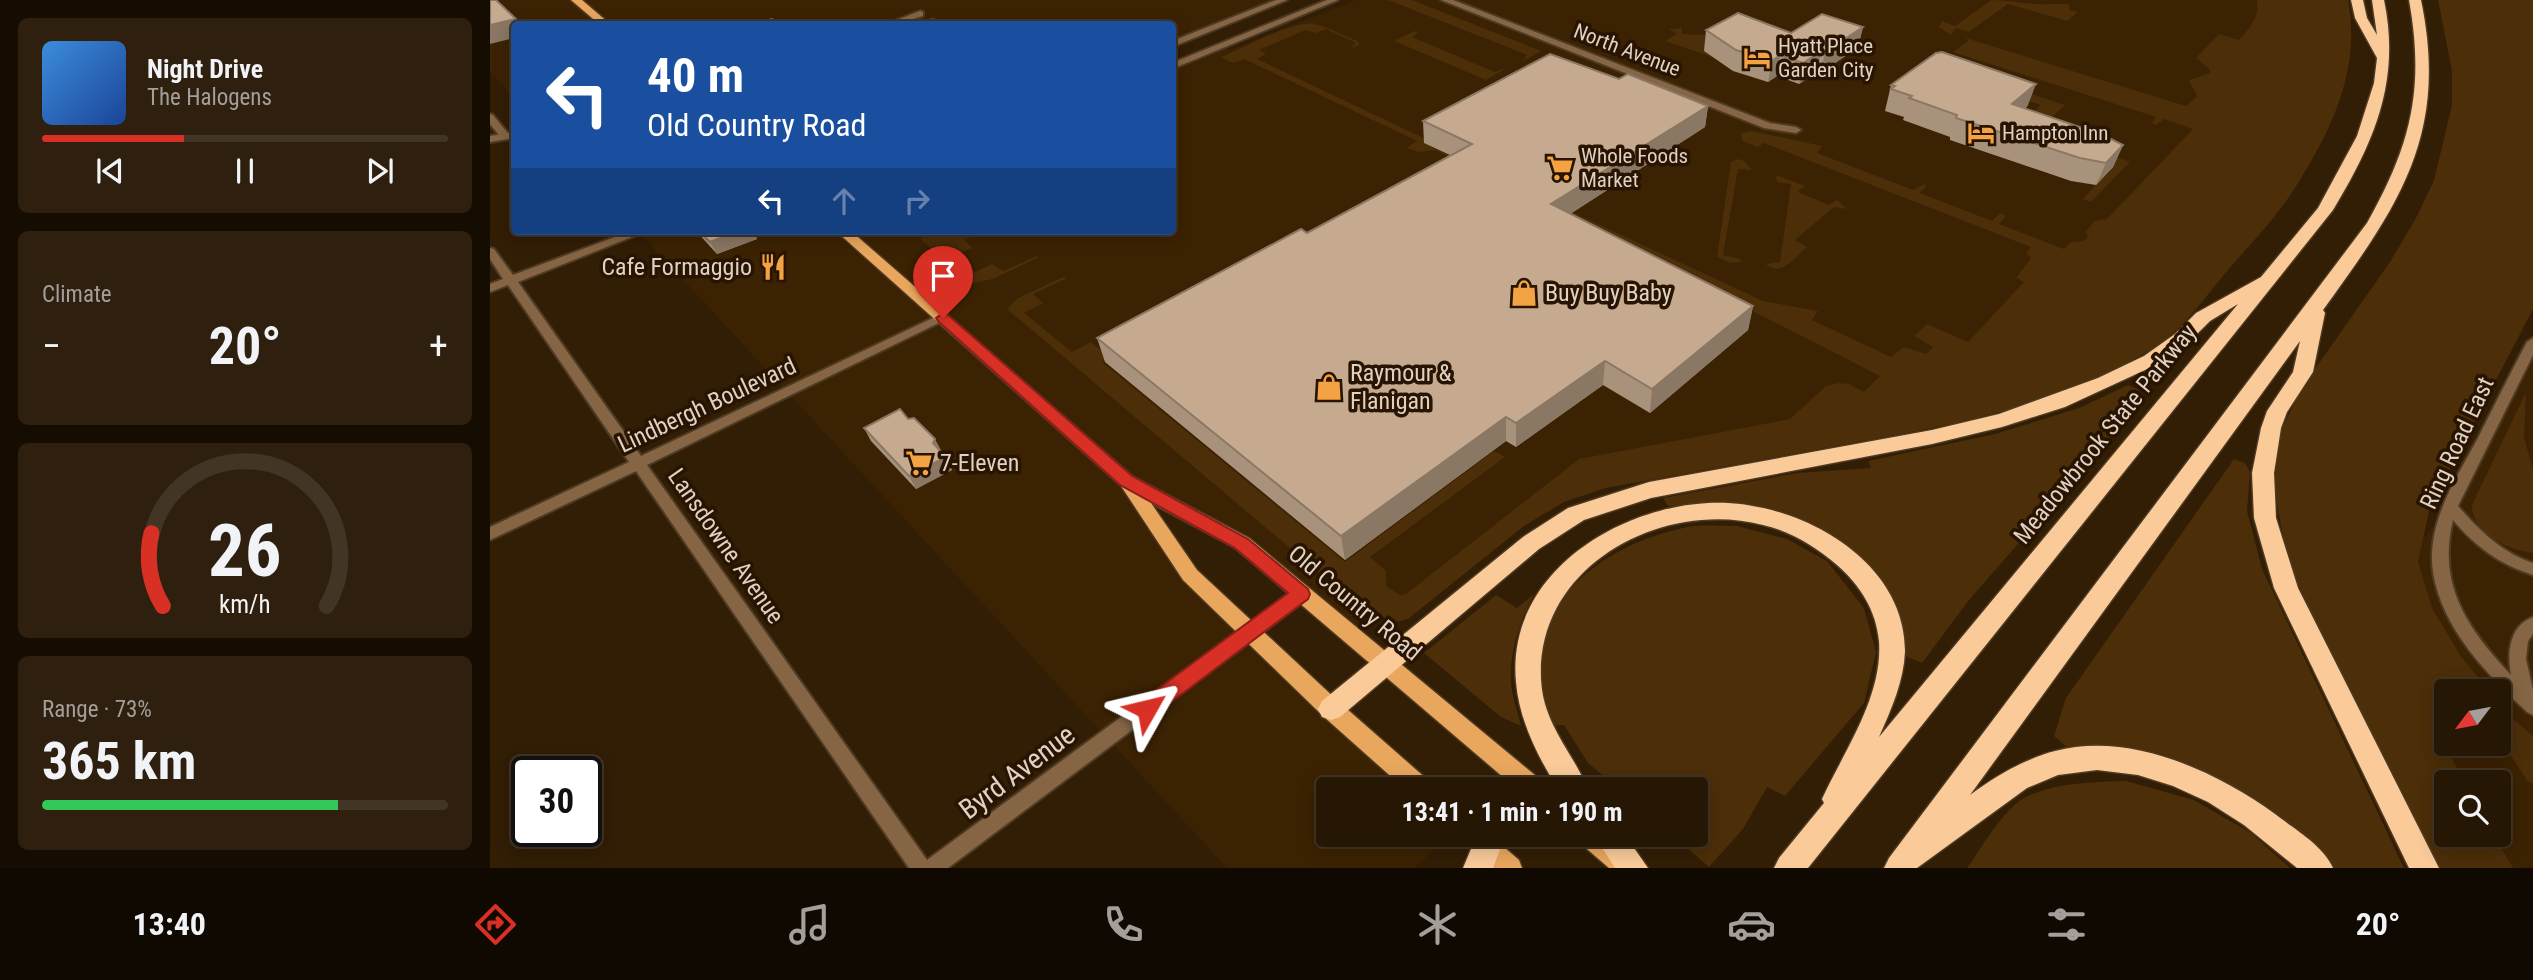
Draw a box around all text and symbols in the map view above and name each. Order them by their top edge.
street label: North Avenue [1570,19,1684,81]
place label: Hyatt Place Garden City [1778,34,1874,82]
hotel icon: Hyatt Place Garden City [1742,43,1772,73]
text: 40 m [647,47,744,104]
icon: left [532,49,623,140]
text: Night Drive [147,54,263,84]
text: The Halogens [147,84,272,111]
text: Old Country Road [647,106,866,144]
hotel icon: Hampton Inn [1966,118,1996,148]
place label: Hampton Inn [2002,121,2108,145]
place label: Whole Foods Market [1581,144,1688,192]
icon: previous [91,152,129,190]
icon: pause [226,152,264,190]
icon: next [361,152,399,190]
supermarket icon: Whole Foods Market [1545,153,1575,183]
icon: left [752,182,790,220]
icon: ahead [825,182,863,220]
icon: right [898,182,936,220]
pin [913,246,973,318]
restaurant icon: Cafe Formaggio [758,252,788,282]
place label: Cafe Formaggio [601,253,752,281]
icon: arrive [924,257,962,295]
shop icon: Buy Buy Baby [1509,278,1539,308]
place label: Buy Buy Baby [1545,279,1672,307]
text: Climate [42,281,112,308]
text: 20° [209,316,281,377]
street label: Meadowbrook State Parkway [2008,319,2202,549]
text: − [42,324,61,368]
text: + [429,324,448,368]
street label: Lindbergh Boulevard [613,351,801,459]
place label: Raymour & Flanigan [1350,359,1452,415]
shop icon: Raymour & Flanigan [1314,372,1344,402]
street label: Ring Road East [2414,373,2500,513]
supermarket icon: 7-Eleven [904,448,934,478]
place label: 7-Eleven [940,449,1019,477]
street label: Lansdowne Avenue [662,463,790,629]
text: 26 [208,509,282,595]
street label: Old Country Road [1283,539,1427,667]
text: km/h [219,590,271,619]
position arrow [1110,672,1184,746]
north arrow [2434,679,2511,756]
map controls [2434,679,2511,847]
text: Range · 73% [42,696,152,723]
street label: Byrd Avenue [953,718,1081,826]
text: 365 km [42,731,196,792]
speed limit sign: 30 [511,756,602,847]
button: search [2434,770,2511,847]
text: 13:41 · 1 min · 190 m [1402,797,1622,827]
icon: directions [471,900,520,949]
icon: music [785,900,834,949]
icon: phone [1099,900,1148,949]
icon: climate [1413,900,1462,949]
icon: car [1727,900,1776,949]
icon: filters [2042,900,2091,949]
text: 13:40 [133,905,206,943]
text: 20° [2356,905,2400,943]

